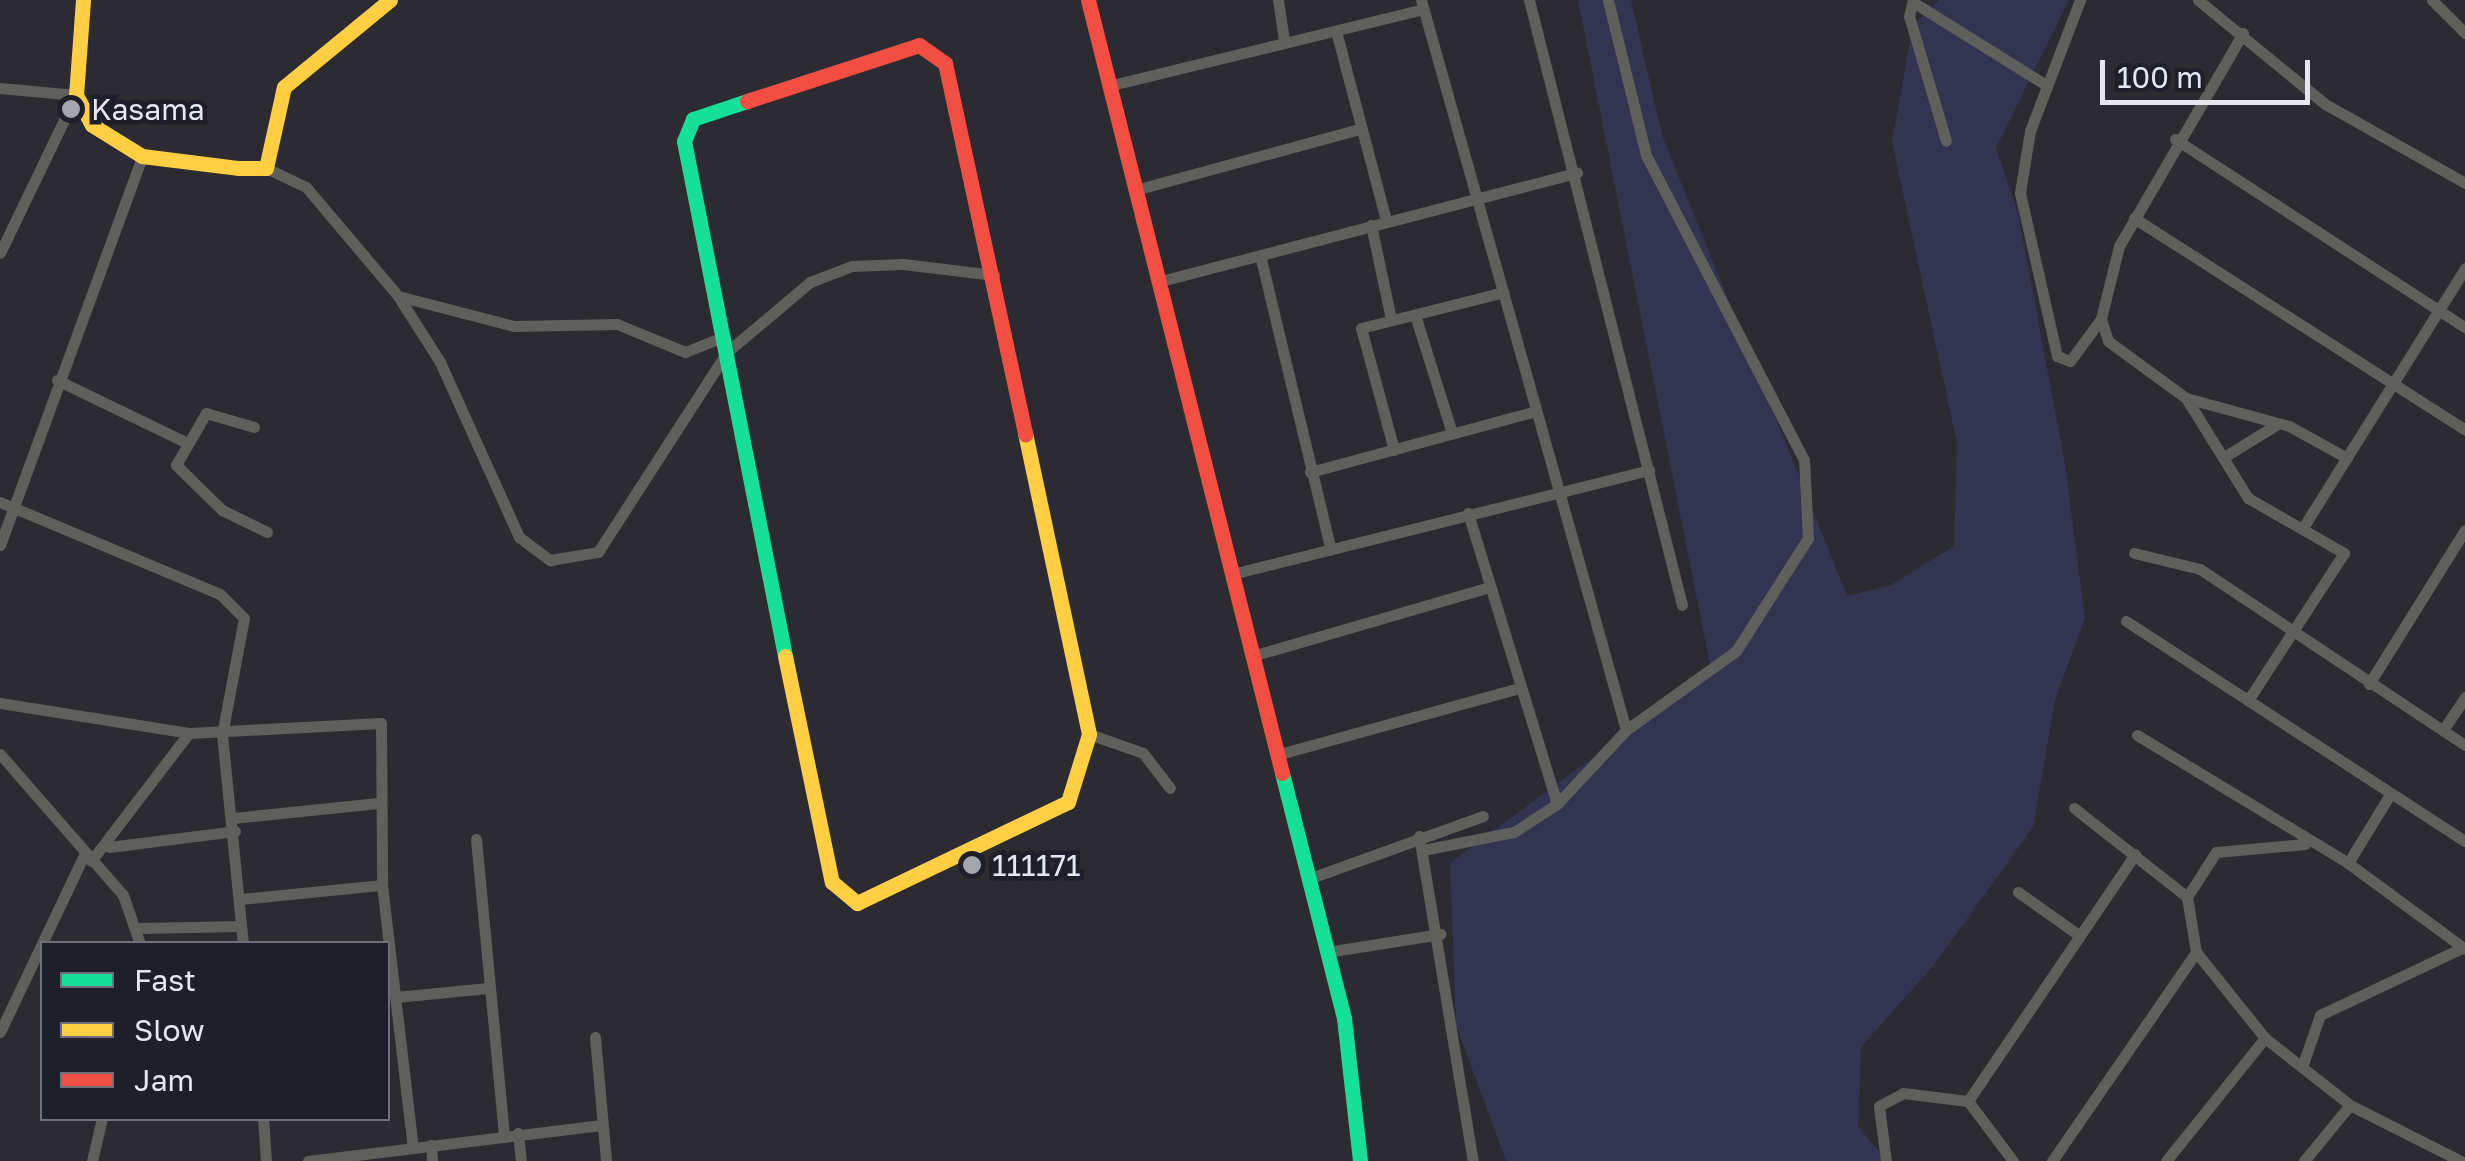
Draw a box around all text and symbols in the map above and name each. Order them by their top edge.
scale bar [2105,40,2315,102]
text: 100 m [2117,59,2203,95]
place label: Kasama [91,91,205,127]
marker: Kasama [60,98,82,120]
place label: 111171 [992,847,1081,883]
marker: 111171 [961,854,983,876]
legend [40,941,390,1121]
text: Fast [134,962,196,998]
text: Slow [134,1012,205,1048]
text: Jam [134,1062,194,1098]

